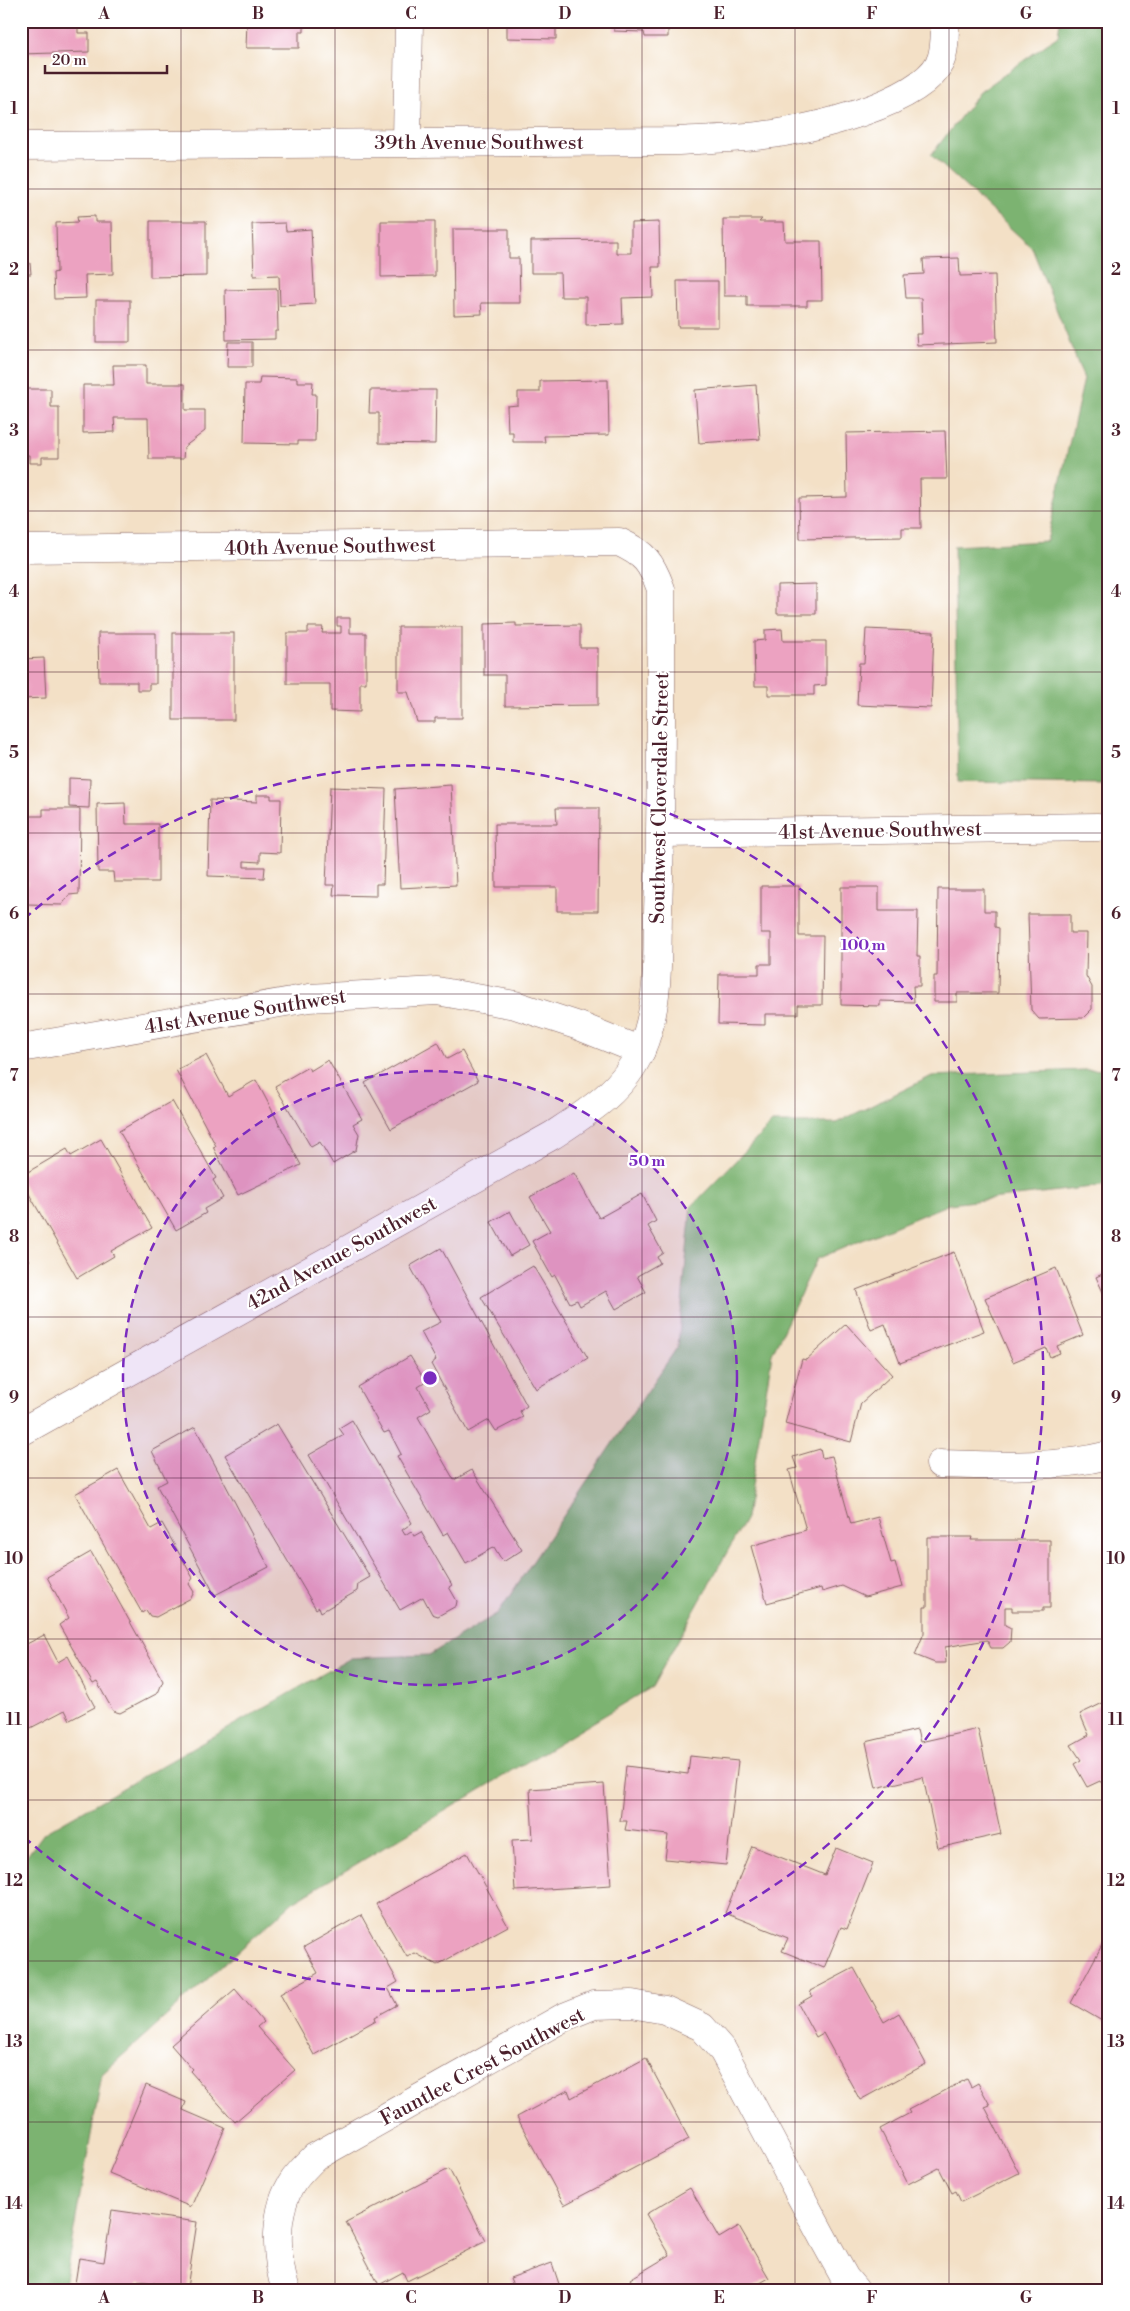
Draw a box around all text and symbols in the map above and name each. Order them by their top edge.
text: A [97,4,110,24]
text: B [252,4,264,24]
text: C [405,4,417,24]
text: D [559,4,572,24]
text: E [713,4,725,24]
text: F [866,4,878,24]
text: G [1020,4,1033,24]
scale bar [45,42,168,74]
text: 20 m [52,51,87,70]
text: 1 [10,99,18,119]
text: 1 [1112,99,1120,119]
street label: 39th Avenue Southwest [374,131,584,156]
text: 2 [9,260,19,280]
text: 2 [1111,260,1121,280]
text: 3 [9,421,19,441]
text: 3 [1111,421,1121,441]
street label: 40th Avenue Southwest [224,533,436,562]
text: 4 [9,582,20,602]
text: 4 [1111,582,1122,602]
street label: Southwest Cloverdale Street [646,672,675,924]
text: 5 [9,743,19,763]
text: 5 [1111,743,1121,763]
street label: 41st Avenue Southwest [778,817,982,846]
text: 6 [9,904,19,924]
text: 6 [1111,904,1121,924]
text: 100 m [841,936,886,955]
street label: 41st Avenue Southwest [143,984,348,1041]
text: 7 [9,1066,19,1086]
text: 7 [1111,1066,1121,1086]
text: 50 m [629,1152,665,1171]
street label: 42nd Avenue Southwest [242,1192,441,1317]
text: 8 [9,1227,19,1247]
text: 8 [1111,1227,1121,1247]
centre of rings [421,1369,439,1387]
text: 9 [9,1388,19,1408]
text: 9 [1111,1388,1121,1408]
text: 10 [5,1549,23,1569]
text: 10 [1107,1549,1125,1569]
text: 11 [6,1710,22,1730]
text: 11 [1108,1710,1124,1730]
text: 12 [5,1871,23,1891]
text: 12 [1107,1871,1125,1891]
street label: Fauntlee Crest Southwest [376,2003,589,2132]
text: 13 [5,2032,23,2052]
text: 13 [1107,2032,1125,2052]
text: 14 [5,2194,23,2214]
text: 14 [1107,2194,1125,2214]
text: A [97,2288,110,2308]
text: B [252,2288,264,2308]
text: C [405,2288,417,2308]
text: D [559,2288,572,2308]
text: E [713,2288,725,2308]
text: F [866,2288,878,2308]
text: G [1020,2288,1033,2308]

